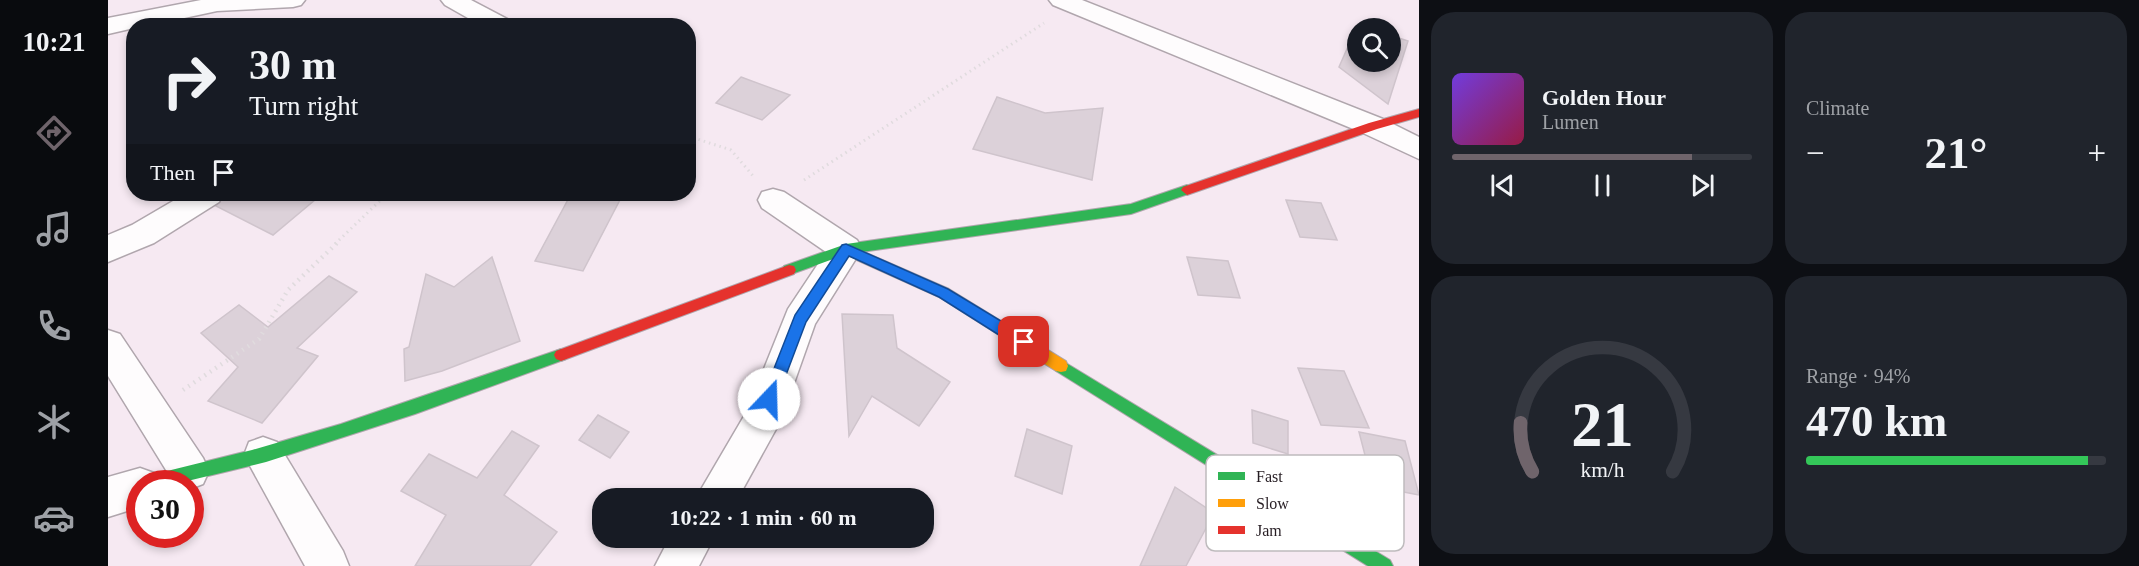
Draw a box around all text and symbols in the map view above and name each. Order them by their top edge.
map controls [1347,18,1401,72]
button: search [1347,18,1401,72]
text: 10:21 [23,27,86,57]
icon: right [150,42,228,120]
text: 30 m [249,42,337,88]
text: Golden Hour [1542,85,1666,110]
text: Turn right [249,91,358,121]
text: Climate [1806,97,1869,119]
text: Lumen [1542,111,1599,133]
icon: directions [33,112,75,154]
text: 21° [1925,128,1988,178]
text: − [1806,135,1825,171]
text: + [2087,135,2106,171]
icon: arrive [207,156,240,189]
text: Then [150,160,195,185]
icon: previous [1486,169,1519,202]
icon: pause [1586,169,1619,202]
icon: next [1686,169,1719,202]
icon: music [33,208,75,250]
icon: phone [33,305,75,347]
pin [998,316,1049,367]
icon: arrive [1007,325,1040,358]
text: Range · 94% [1806,365,1910,387]
position arrow [737,367,801,431]
text: 21 [1571,390,1633,459]
text: 470 km [1806,396,1947,446]
icon: climate [33,401,75,443]
legend [1206,455,1404,551]
text: km/h [1580,458,1624,482]
text: Fast [1256,468,1283,485]
speed limit sign: 30 [126,470,204,548]
text: Slow [1256,495,1289,512]
icon: car [33,497,75,539]
text: 10:22 · 1 min · 60 m [670,505,857,530]
text: Jam [1256,522,1282,539]

